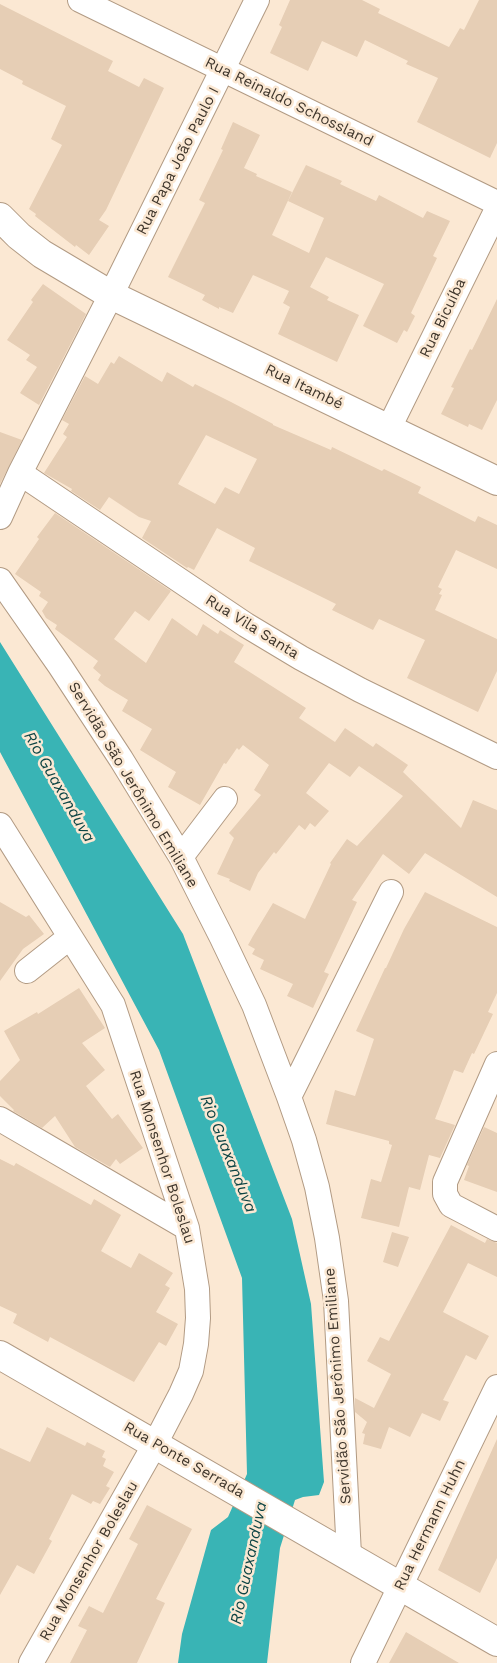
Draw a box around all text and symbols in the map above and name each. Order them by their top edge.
street label: Rua Reinaldo Schossland [202,53,376,151]
street label: Rua Papa João Paulo I [133,84,223,238]
street label: Rua Bicuíba [416,275,470,361]
street label: Rua Itambé [262,360,346,414]
street label: Rua Vila Santa [202,591,302,663]
street label: Servidão São Jerônimo Emiliane [64,679,202,891]
water label: Rio Guaxanduva [20,728,98,846]
street label: Rua Monsenhor Boleslau [125,1068,199,1246]
water label: Rio Guaxanduva [196,1093,260,1215]
street label: Servidão São Jerônimo Emiliane [321,1267,355,1505]
street label: Rua Ponte Serrada [120,1418,248,1502]
street label: Rua Hermann Huhn [390,1457,470,1593]
street label: Rua Monsenhor Boleslau [36,1478,142,1644]
water label: Rio Guaxanduva [227,1500,271,1626]

